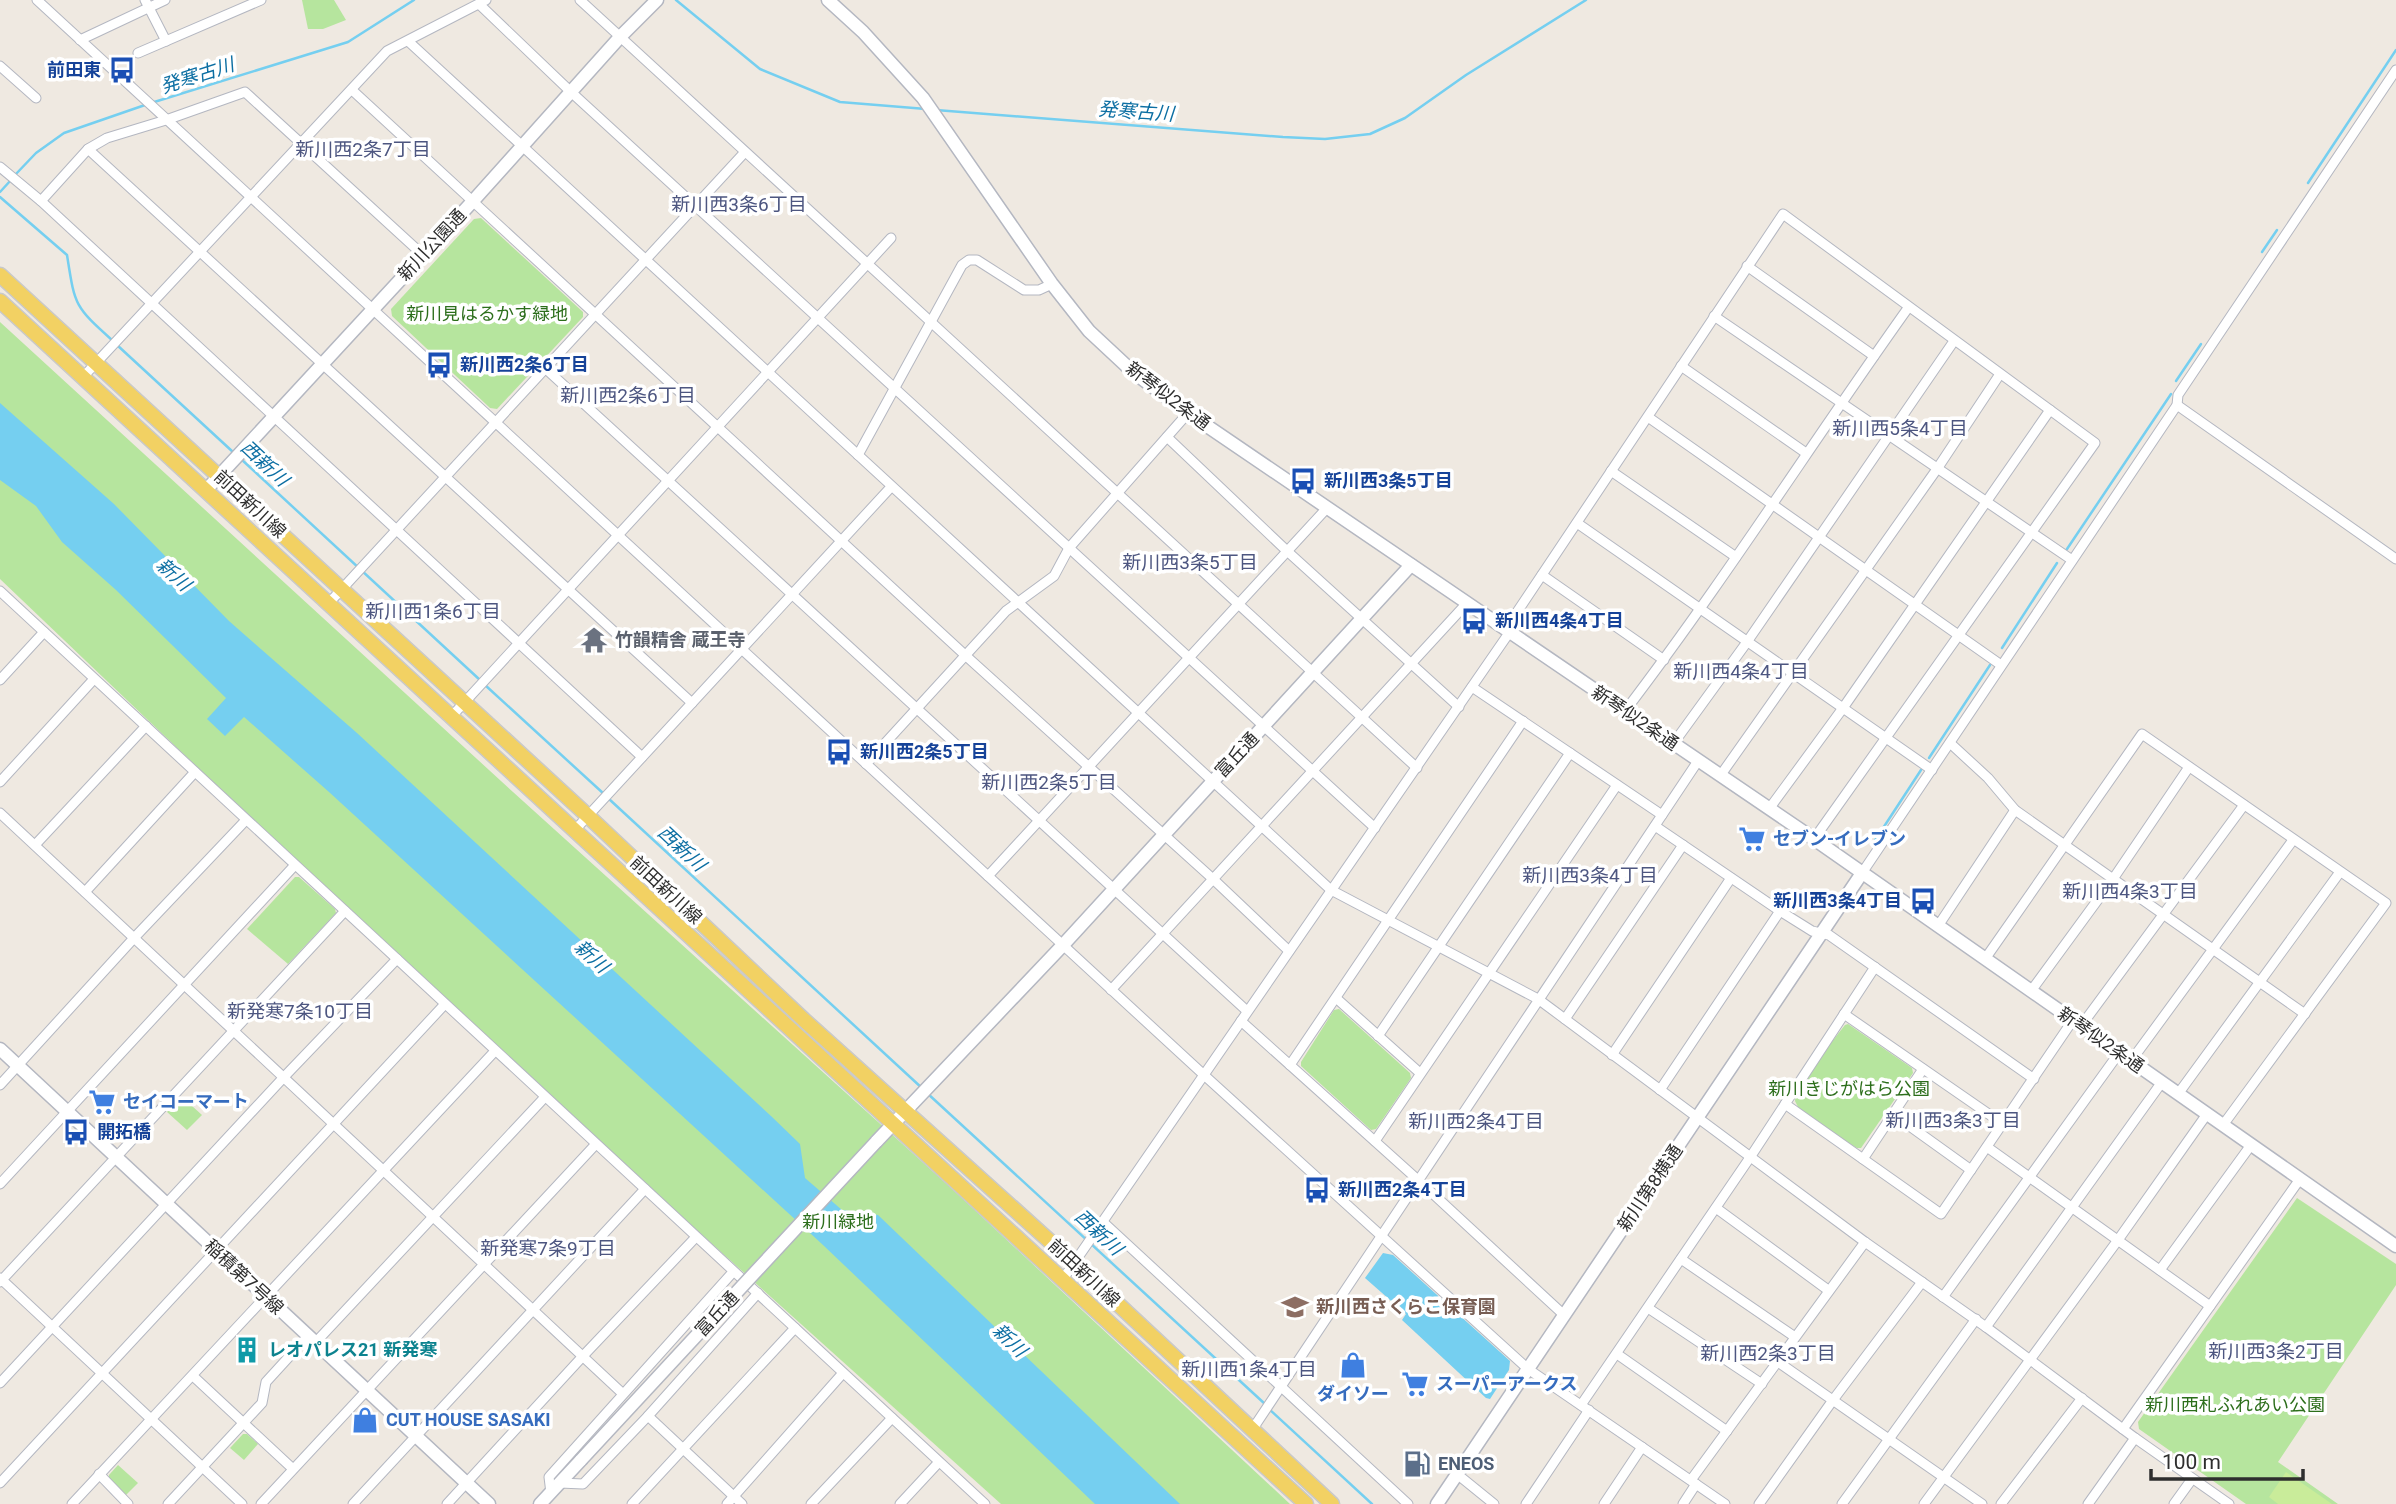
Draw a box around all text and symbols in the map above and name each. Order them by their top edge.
water label: 発寒古川 [157,52,239,98]
bus stop icon: 前田東 [107,55,137,85]
place label: 前田東 [47,59,101,80]
water label: 発寒古川 [1097,97,1177,126]
district label: 新川西2条7丁目 [295,138,431,161]
district label: 新川西3条6丁目 [671,193,807,216]
street label: 新川公園通 [393,205,470,285]
park label: 新川見はるかす緑地 [406,303,568,324]
bus stop icon: 新川西2条6丁目 [424,350,454,380]
place label: 新川西2条6丁目 [460,354,589,375]
street label: 新琴似2条通 [1122,357,1215,434]
district label: 新川西2条6丁目 [560,384,696,407]
district label: 新川西5条4丁目 [1832,417,1968,440]
water label: 西新川 [236,436,295,493]
street label: 前田新川線 [210,465,290,542]
bus stop icon: 新川西3条5丁目 [1288,466,1318,496]
place label: 新川西3条5丁目 [1324,470,1453,491]
district label: 新川西3条5丁目 [1122,551,1258,574]
water label: 新川 [152,553,197,597]
district label: 新川西1条6丁目 [365,600,501,623]
bus stop icon: 新川西4条4丁目 [1459,606,1489,636]
place label: 新川西4条4丁目 [1495,610,1624,631]
temple icon: 竹韻精舎 蔵王寺 [579,625,609,655]
place label: 竹韻精舎 蔵王寺 [615,629,745,650]
district label: 新川西4条4丁目 [1673,660,1809,683]
street label: 新琴似2条通 [1588,681,1683,754]
street label: 富丘通 [1211,728,1263,782]
bus stop icon: 新川西2条5丁目 [824,737,854,767]
place label: 新川西2条5丁目 [860,741,989,762]
district label: 新川西2条5丁目 [981,771,1117,794]
water label: 西新川 [653,821,712,878]
supermarket icon: セブン-イレブン [1737,824,1767,854]
place label: セブン-イレブン [1773,828,1906,849]
street label: 前田新川線 [626,851,706,928]
district label: 新川西3条4丁目 [1522,864,1658,887]
district label: 新川西4条3丁目 [2062,880,2198,903]
bus stop icon: 新川西3条4丁目 [1908,886,1938,916]
place label: 新川西3条4丁目 [1773,890,1902,911]
water label: 新川 [570,935,615,979]
district label: 新発寒7条10丁目 [227,1000,373,1023]
street label: 新琴似2条通 [2054,1002,2148,1077]
park label: 新川きじがはら公園 [1768,1078,1930,1099]
supermarket icon: セイコーマート [87,1087,117,1117]
place label: セイコーマート [123,1091,249,1112]
district label: 新川西3条3丁目 [1885,1109,2021,1132]
district label: 新川西2条4丁目 [1408,1110,1544,1133]
bus stop icon: 開拓橋 [61,1117,91,1147]
place label: 開拓橋 [97,1121,151,1142]
street label: 新川第8横通 [1613,1140,1686,1235]
bus stop icon: 新川西2条4丁目 [1302,1175,1332,1205]
place label: 新川西2条4丁目 [1338,1179,1467,1200]
water label: 西新川 [1070,1205,1129,1262]
park label: 新川緑地 [802,1211,874,1232]
street label: 前田新川線 [1044,1234,1124,1311]
street label: 稲積第7号線 [201,1235,288,1318]
district label: 新発寒7条9丁目 [480,1237,616,1260]
street label: 富丘通 [691,1287,743,1341]
school or university icon: 新川西さくらこ保育園 [1280,1292,1310,1322]
place label: 新川西さくらこ保育園 [1316,1296,1496,1317]
water label: 新川 [988,1319,1033,1363]
building icon: レオパレス21 新発寒 [232,1335,262,1365]
place label: レオパレス21 新発寒 [268,1339,437,1360]
district label: 新川西3条2丁目 [2208,1340,2344,1363]
district label: 新川西2条3丁目 [1700,1342,1836,1365]
shop icon: ダイソー [1338,1350,1368,1380]
district label: 新川西1条4丁目 [1181,1358,1317,1381]
supermarket icon: スーパーアークス [1400,1369,1430,1399]
place label: スーパーアークス [1436,1373,1577,1394]
place label: ダイソー [1317,1383,1389,1404]
park label: 新川西札ふれあい公園 [2145,1394,2325,1415]
shop icon: CUT HOUSE SASAKI [350,1405,380,1435]
place label: CUT HOUSE SASAKI [386,1409,551,1430]
scale bar [2151,1438,2303,1482]
fuel station icon: ENEOS [1402,1449,1432,1479]
text: 100 m [2162,1450,2221,1474]
place label: ENEOS [1438,1453,1494,1474]

